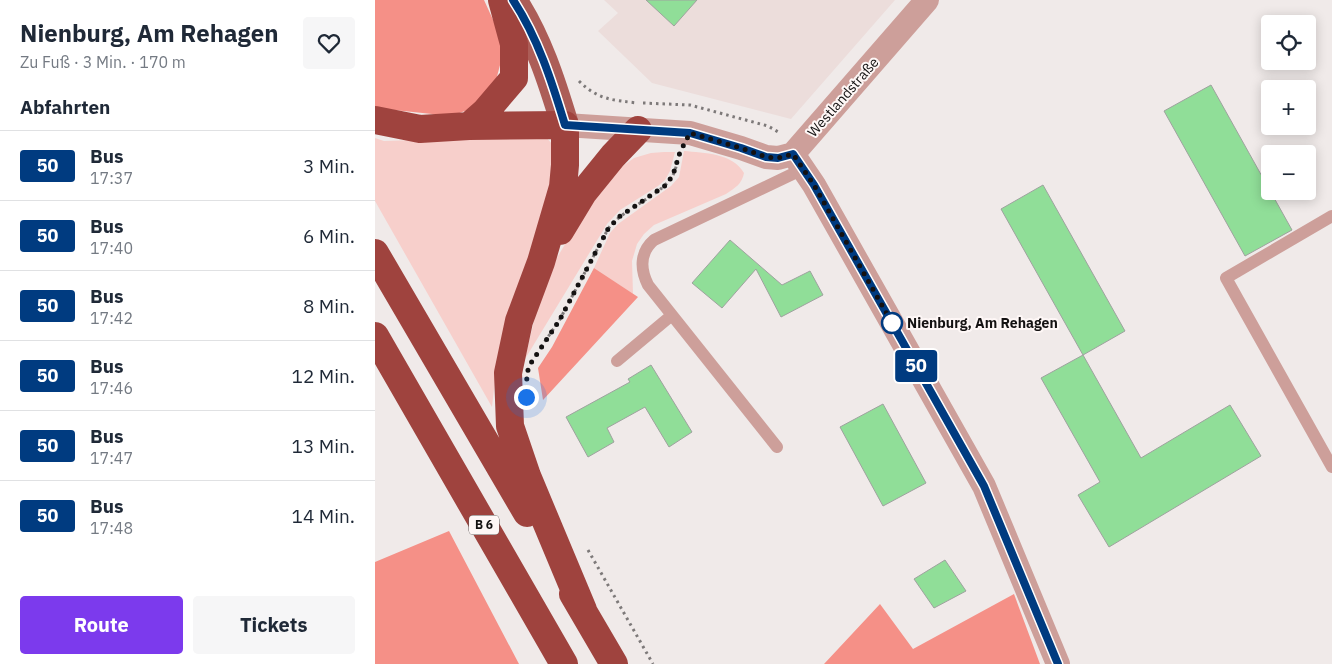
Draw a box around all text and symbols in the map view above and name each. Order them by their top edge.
map controls [1261,15,1316,200]
button: locate [1261,15,1316,70]
text: Nienburg, Am Rehagen [20,17,279,49]
button: heart [303,17,355,69]
text: Zu Fuß · 3 Min. · 170 m [20,52,186,72]
street label: Westlandstraße [803,53,883,141]
button: + [1261,80,1316,135]
text: Abfahrten [20,95,110,119]
text: Bus [90,144,124,168]
button: − [1261,145,1316,200]
text: 50 [37,154,58,177]
text: 3 Min. [303,154,355,178]
text: 17:37 [90,168,133,188]
text: Bus [90,214,124,238]
text: 50 [37,224,58,247]
text: 6 Min. [303,224,355,248]
text: 17:40 [90,238,133,258]
text: Bus [90,284,124,308]
text: 50 [37,294,58,317]
text: 8 Min. [303,294,355,318]
text: 17:42 [90,308,133,328]
marker: Nienburg, Am Rehagen [881,312,903,334]
place label: Nienburg, Am Rehagen [907,314,1058,332]
line badge: 50 [893,350,939,382]
text: Bus [90,354,124,378]
text: 50 [905,354,927,377]
text: 50 [37,364,58,387]
text: 12 Min. [292,364,355,388]
text: 17:46 [90,378,133,398]
your location [514,385,539,410]
text: Bus [90,424,124,448]
text: 50 [37,434,58,457]
text: 13 Min. [292,434,355,458]
text: 17:47 [90,448,133,468]
text: Bus [90,494,124,518]
text: 50 [37,504,58,527]
text: 14 Min. [292,504,355,528]
road number: B 6 [469,516,499,534]
text: 17:48 [90,518,133,538]
button: Route [20,596,183,654]
button: Tickets [193,596,355,654]

